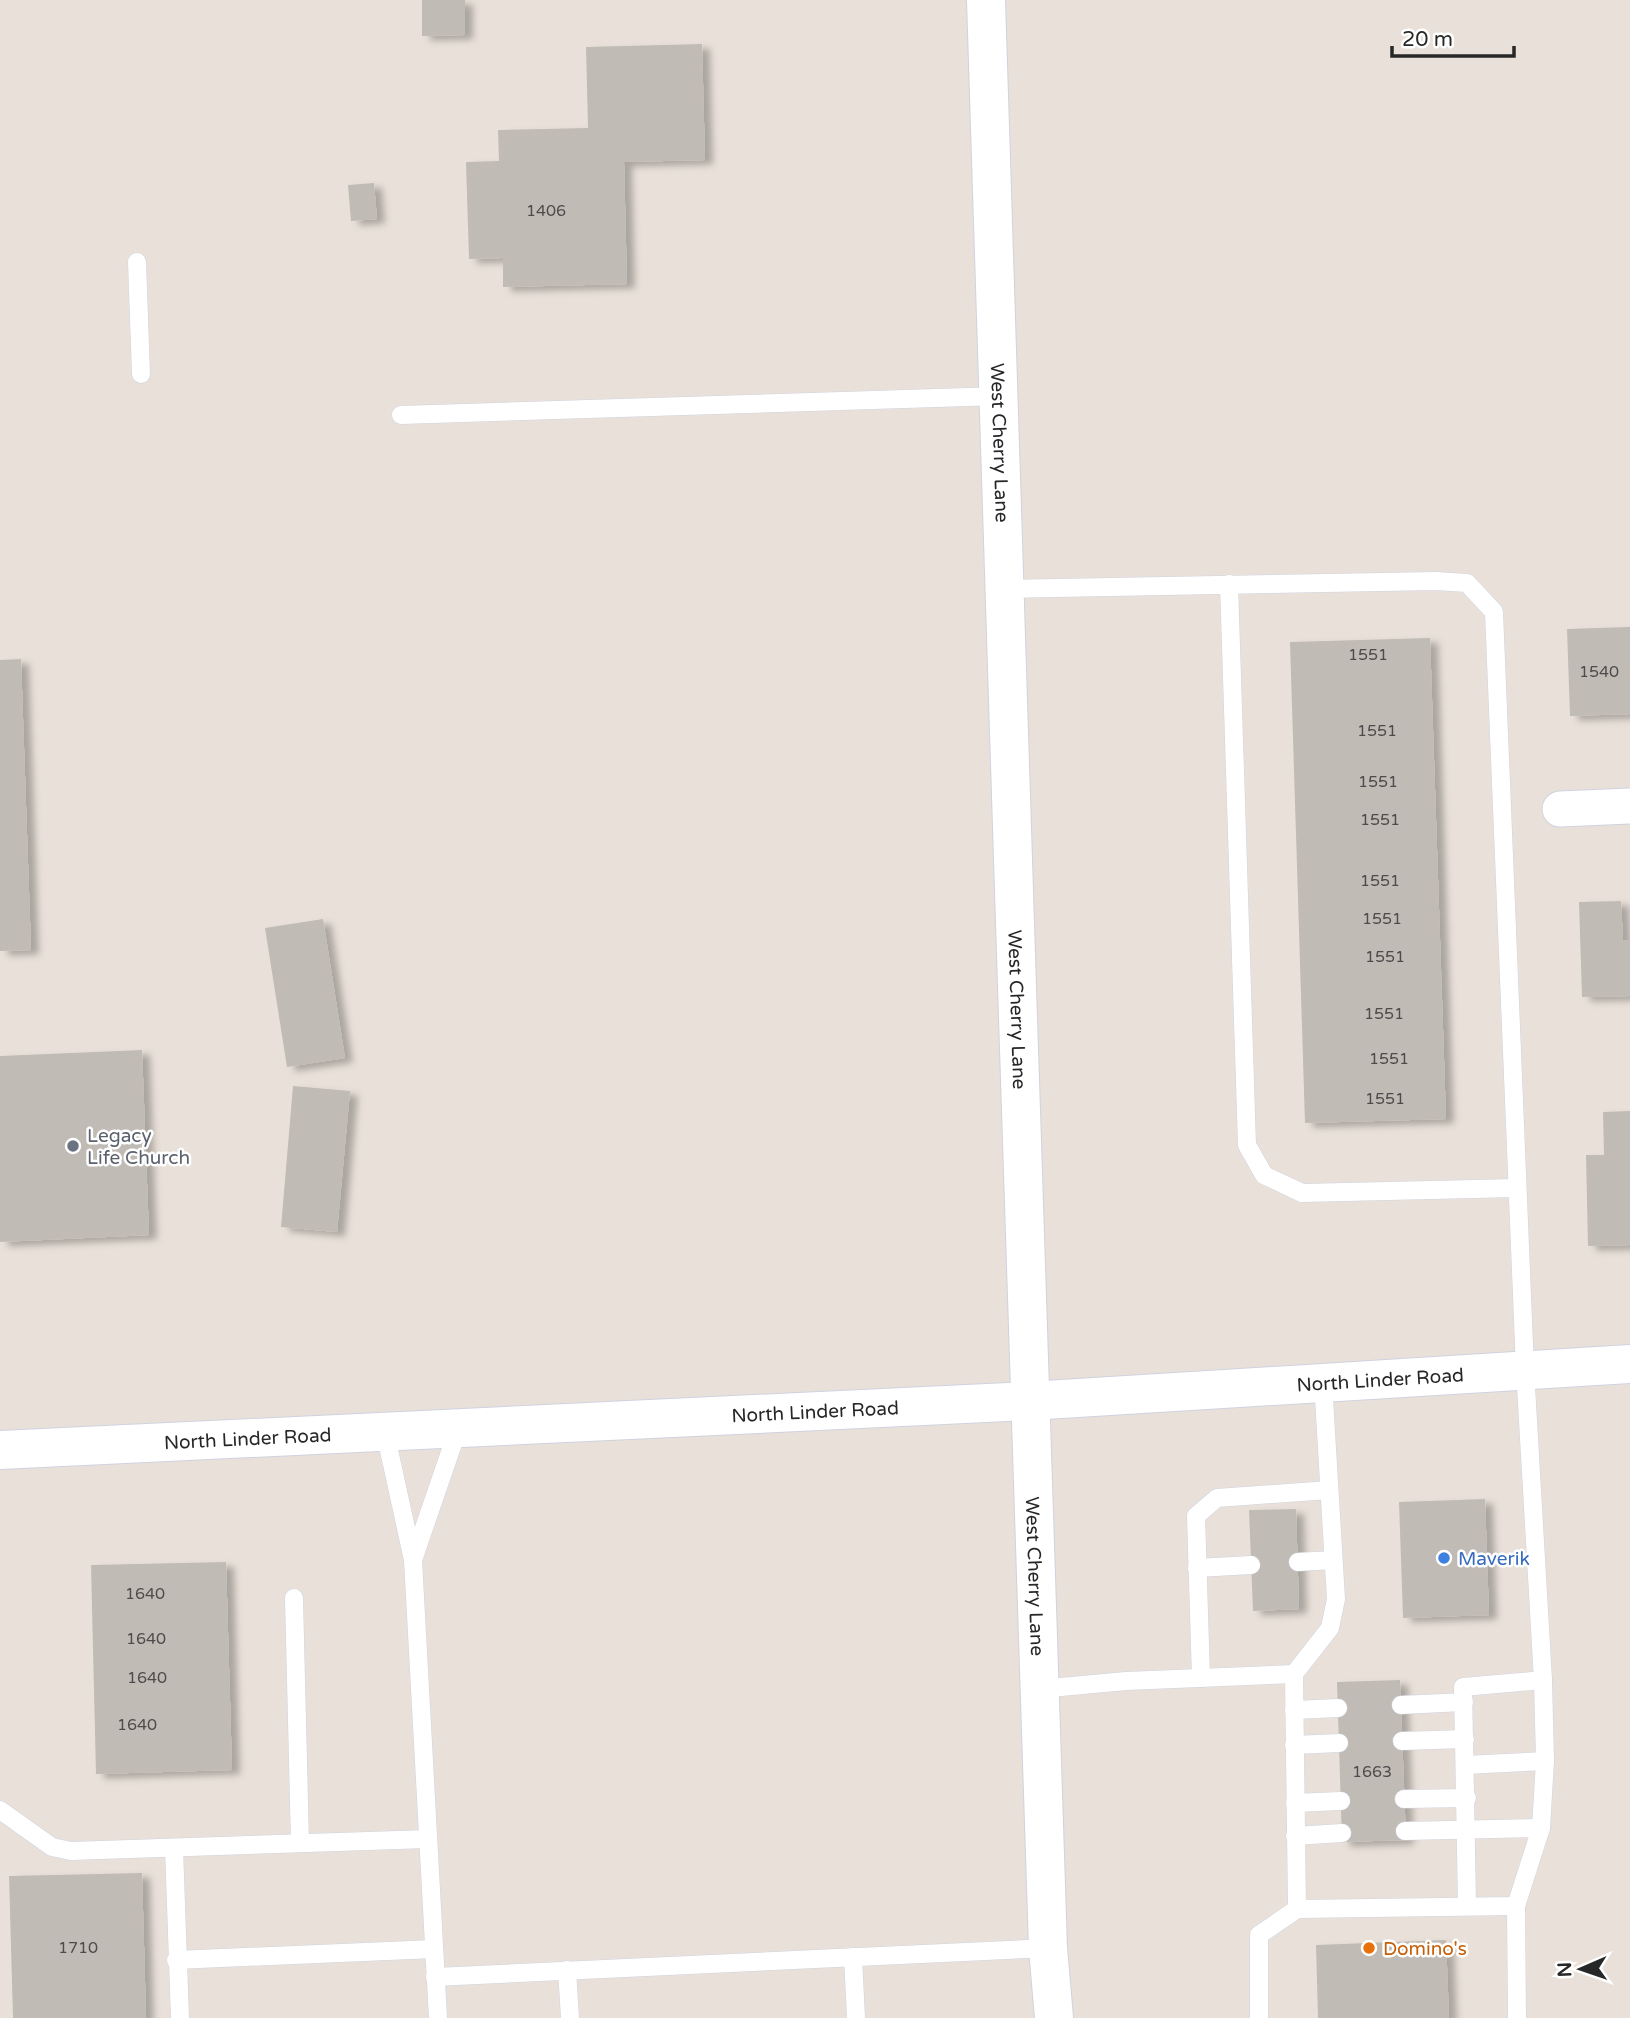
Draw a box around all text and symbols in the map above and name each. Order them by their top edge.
scale bar [1392,14,1514,58]
text: 20 m [1402,27,1453,52]
house number: 1406 [526,201,566,221]
street label: West Cherry Lane [986,363,1013,523]
house number: 1551 [1348,645,1388,665]
house number: 1540 [1579,662,1619,682]
house number: 1551 [1357,721,1397,741]
house number: 1551 [1358,772,1398,792]
house number: 1551 [1360,810,1400,830]
house number: 1551 [1360,871,1400,891]
house number: 1551 [1362,909,1402,929]
street label: West Cherry Lane [1003,929,1030,1090]
house number: 1551 [1365,947,1405,967]
house number: 1551 [1364,1004,1404,1024]
house number: 1551 [1369,1049,1409,1069]
house number: 1551 [1365,1089,1405,1109]
place label: Legacy Life Church [87,1125,190,1169]
marker: Legacy Life Church [65,1138,81,1154]
street label: North Linder Road [1296,1364,1465,1397]
street label: North Linder Road [731,1397,899,1427]
street label: North Linder Road [163,1424,332,1454]
street label: West Cherry Lane [1021,1496,1048,1656]
place label: Maverik [1458,1548,1530,1570]
marker: Maverik [1436,1550,1452,1566]
house number: 1640 [125,1584,165,1604]
house number: 1640 [126,1629,166,1649]
house number: 1640 [127,1668,167,1688]
house number: 1640 [117,1715,157,1735]
house number: 1663 [1352,1762,1392,1782]
north arrow [1546,1934,1616,2004]
house number: 1710 [58,1938,98,1958]
place label: Domino's [1383,1938,1467,1960]
marker: Domino's [1361,1940,1377,1956]
text: N [1554,1962,1576,1978]

